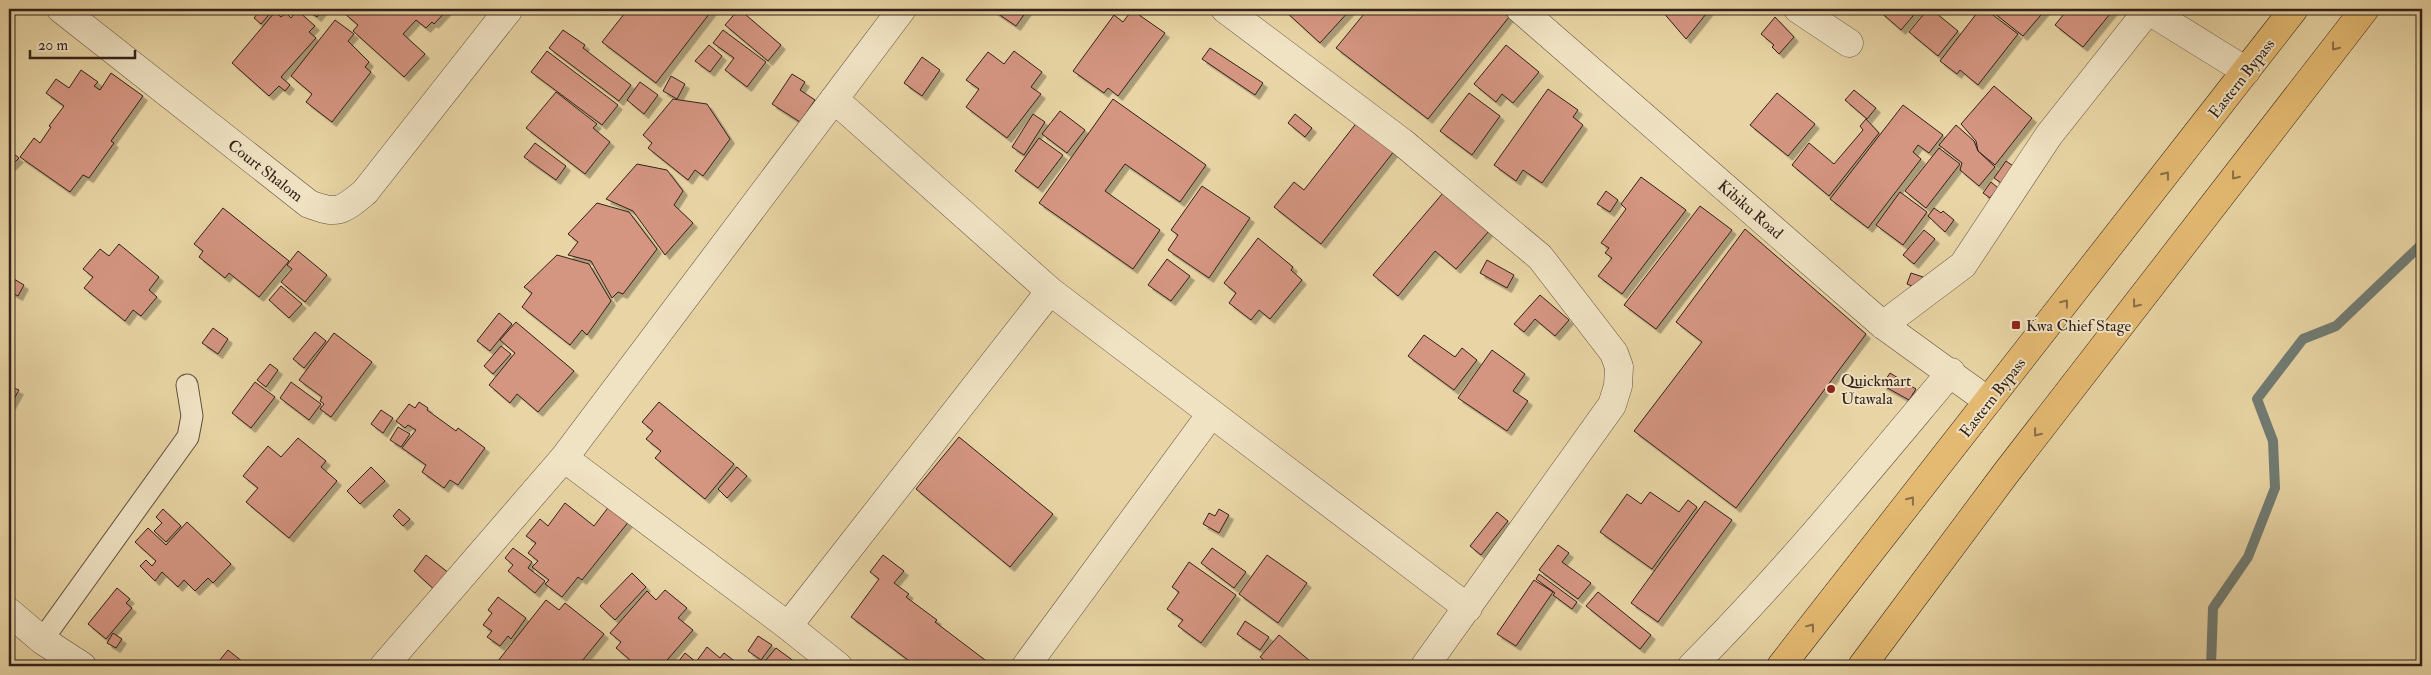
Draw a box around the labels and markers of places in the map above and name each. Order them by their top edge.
place label: Kwa Chief Stage [2026,316,2132,336]
marker: Kwa Chief Stage [2010,319,2022,331]
place label: Quickmart Utawala [1841,371,1911,409]
marker: Quickmart Utawala [1825,383,1837,395]

